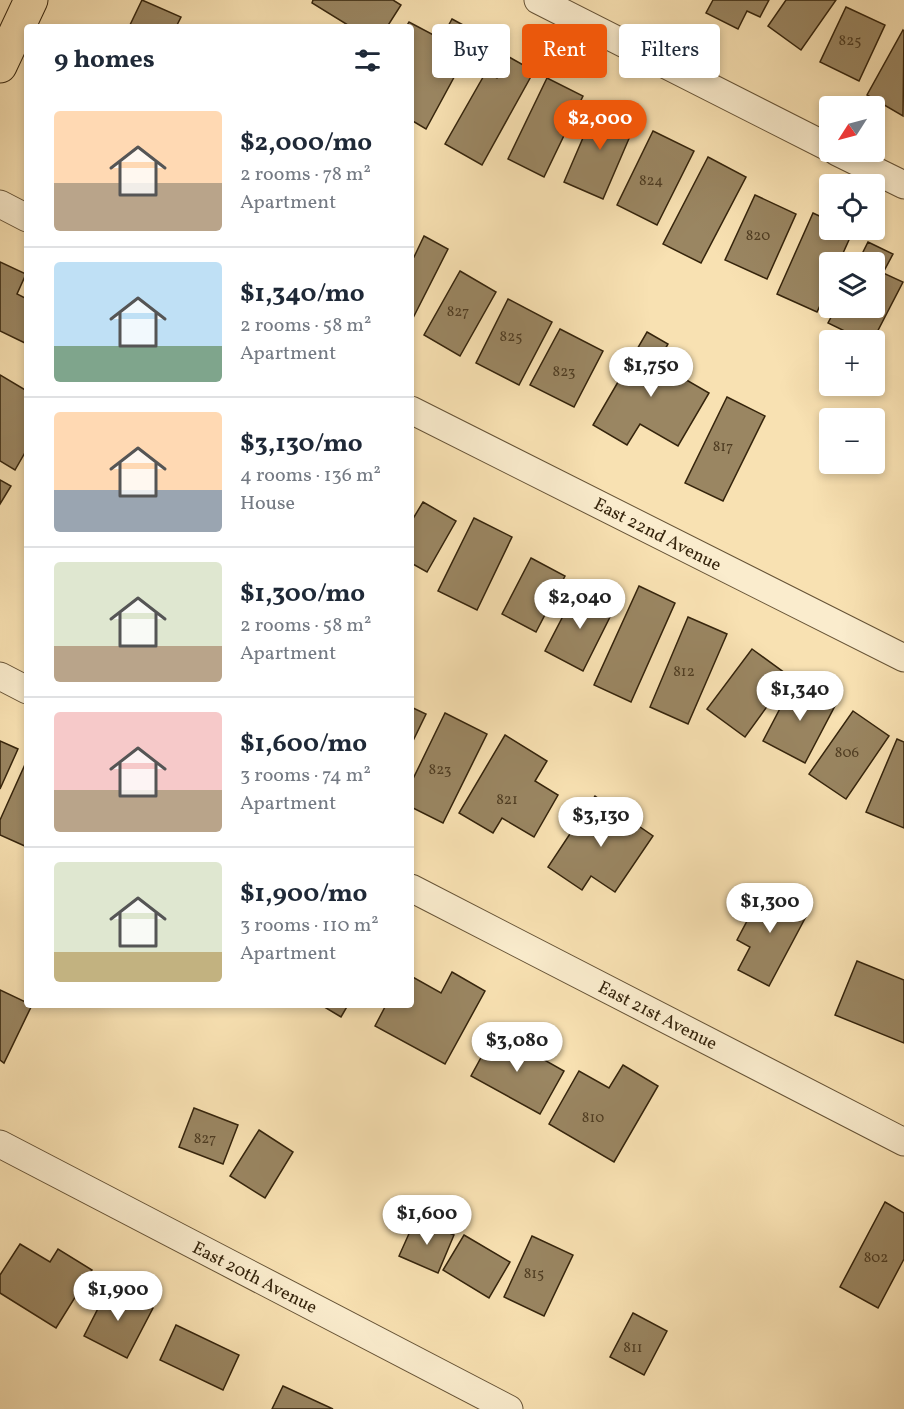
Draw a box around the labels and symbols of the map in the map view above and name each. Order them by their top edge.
house number: 825 [839,31,861,52]
north arrow [819,96,885,162]
pin: $2,000 [551,100,649,151]
house number: 824 [639,171,663,192]
house number: 820 [746,226,770,247]
house number: 827 [447,302,469,323]
house number: 825 [500,327,522,348]
pin: $1,750 [602,347,700,398]
house number: 823 [553,362,575,383]
house number: 817 [713,437,733,458]
street label: East 22nd Avenue [589,492,725,578]
pin: $2,040 [531,579,629,630]
house number: 812 [673,662,695,683]
pin: $1,340 [751,671,849,722]
house number: 806 [835,743,859,764]
house number: 823 [429,760,451,781]
house number: 821 [496,790,518,811]
pin: $3,130 [552,797,650,848]
pin: $1,300 [721,883,819,934]
street label: East 21st Avenue [593,976,721,1057]
pin: $3,080 [468,1022,566,1073]
house number: 810 [582,1108,604,1129]
house number: 827 [194,1129,216,1150]
pin: $1,600 [378,1195,476,1246]
street label: East 20th Avenue [188,1236,321,1321]
house number: 802 [864,1248,888,1269]
house number: 815 [524,1264,544,1285]
pin: $1,900 [69,1271,167,1322]
house number: 811 [623,1338,643,1359]

